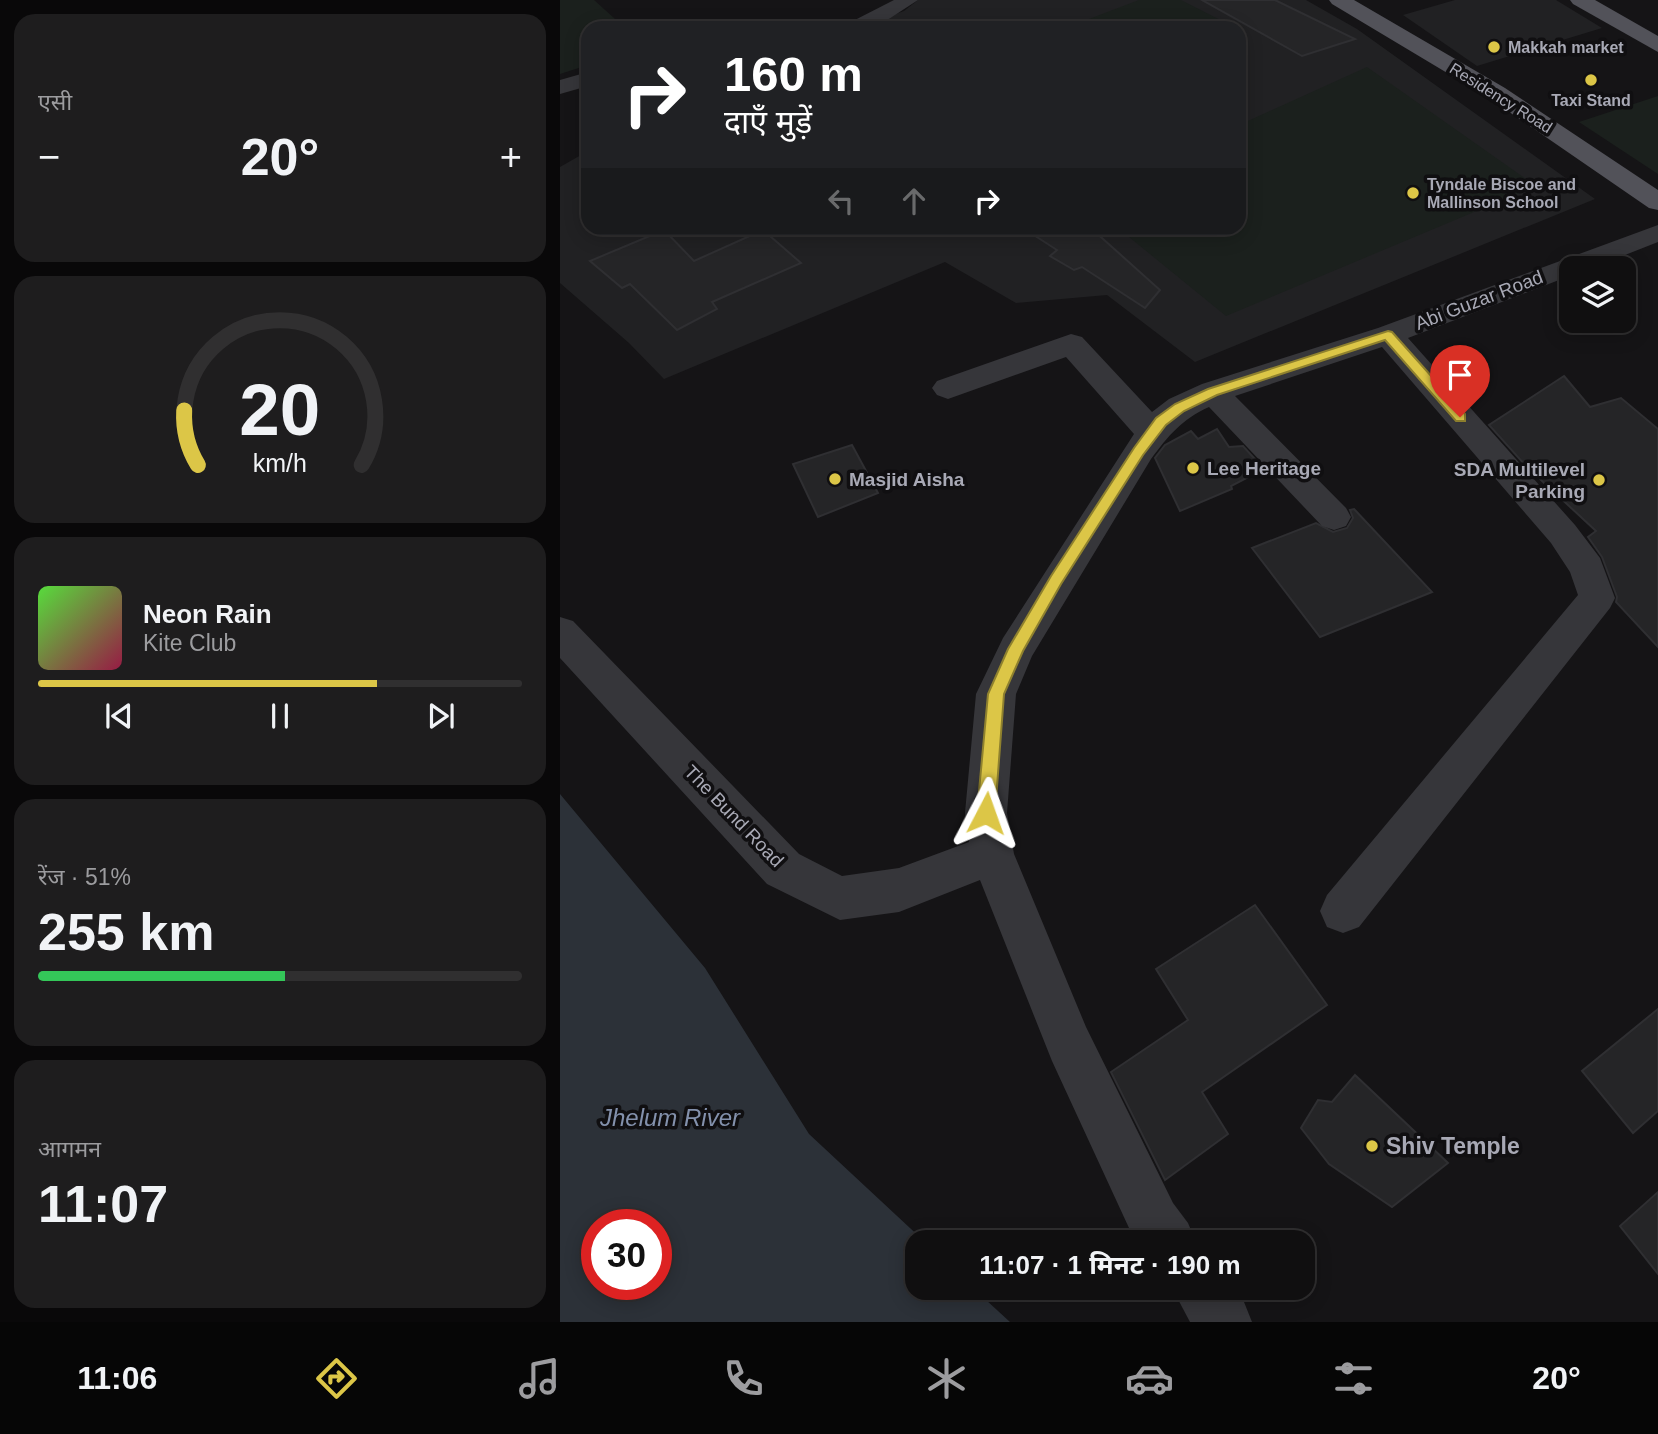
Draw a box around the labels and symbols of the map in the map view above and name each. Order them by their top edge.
marker: Makkah market [1486,39,1502,55]
place label: Makkah market [1508,39,1624,56]
street label: Residency Road [1447,60,1555,136]
marker: Taxi Stand [1583,72,1599,88]
place label: Taxi Stand [1551,92,1631,109]
place label: Tyndale Biscoe and Mallinson School [1427,176,1576,211]
marker: Tyndale Biscoe and Mallinson School [1405,185,1421,201]
street label: Abi Guzar Road [1412,266,1546,334]
pin [1430,345,1490,417]
place label: Lee Heritage [1207,458,1321,479]
place label: SDA Multilevel Parking [1454,459,1585,502]
marker: Lee Heritage [1185,460,1201,476]
place label: Masjid Aisha [849,469,965,490]
marker: Masjid Aisha [827,471,843,487]
marker: SDA Multilevel Parking [1591,472,1607,488]
street label: The Bund Road [680,761,788,871]
position arrow [949,776,1023,850]
water label: Jhelum River [599,1104,741,1131]
place label: Shiv Temple [1386,1133,1520,1159]
marker: Shiv Temple [1364,1138,1380,1154]
speed limit sign: 30 [581,1209,672,1300]

